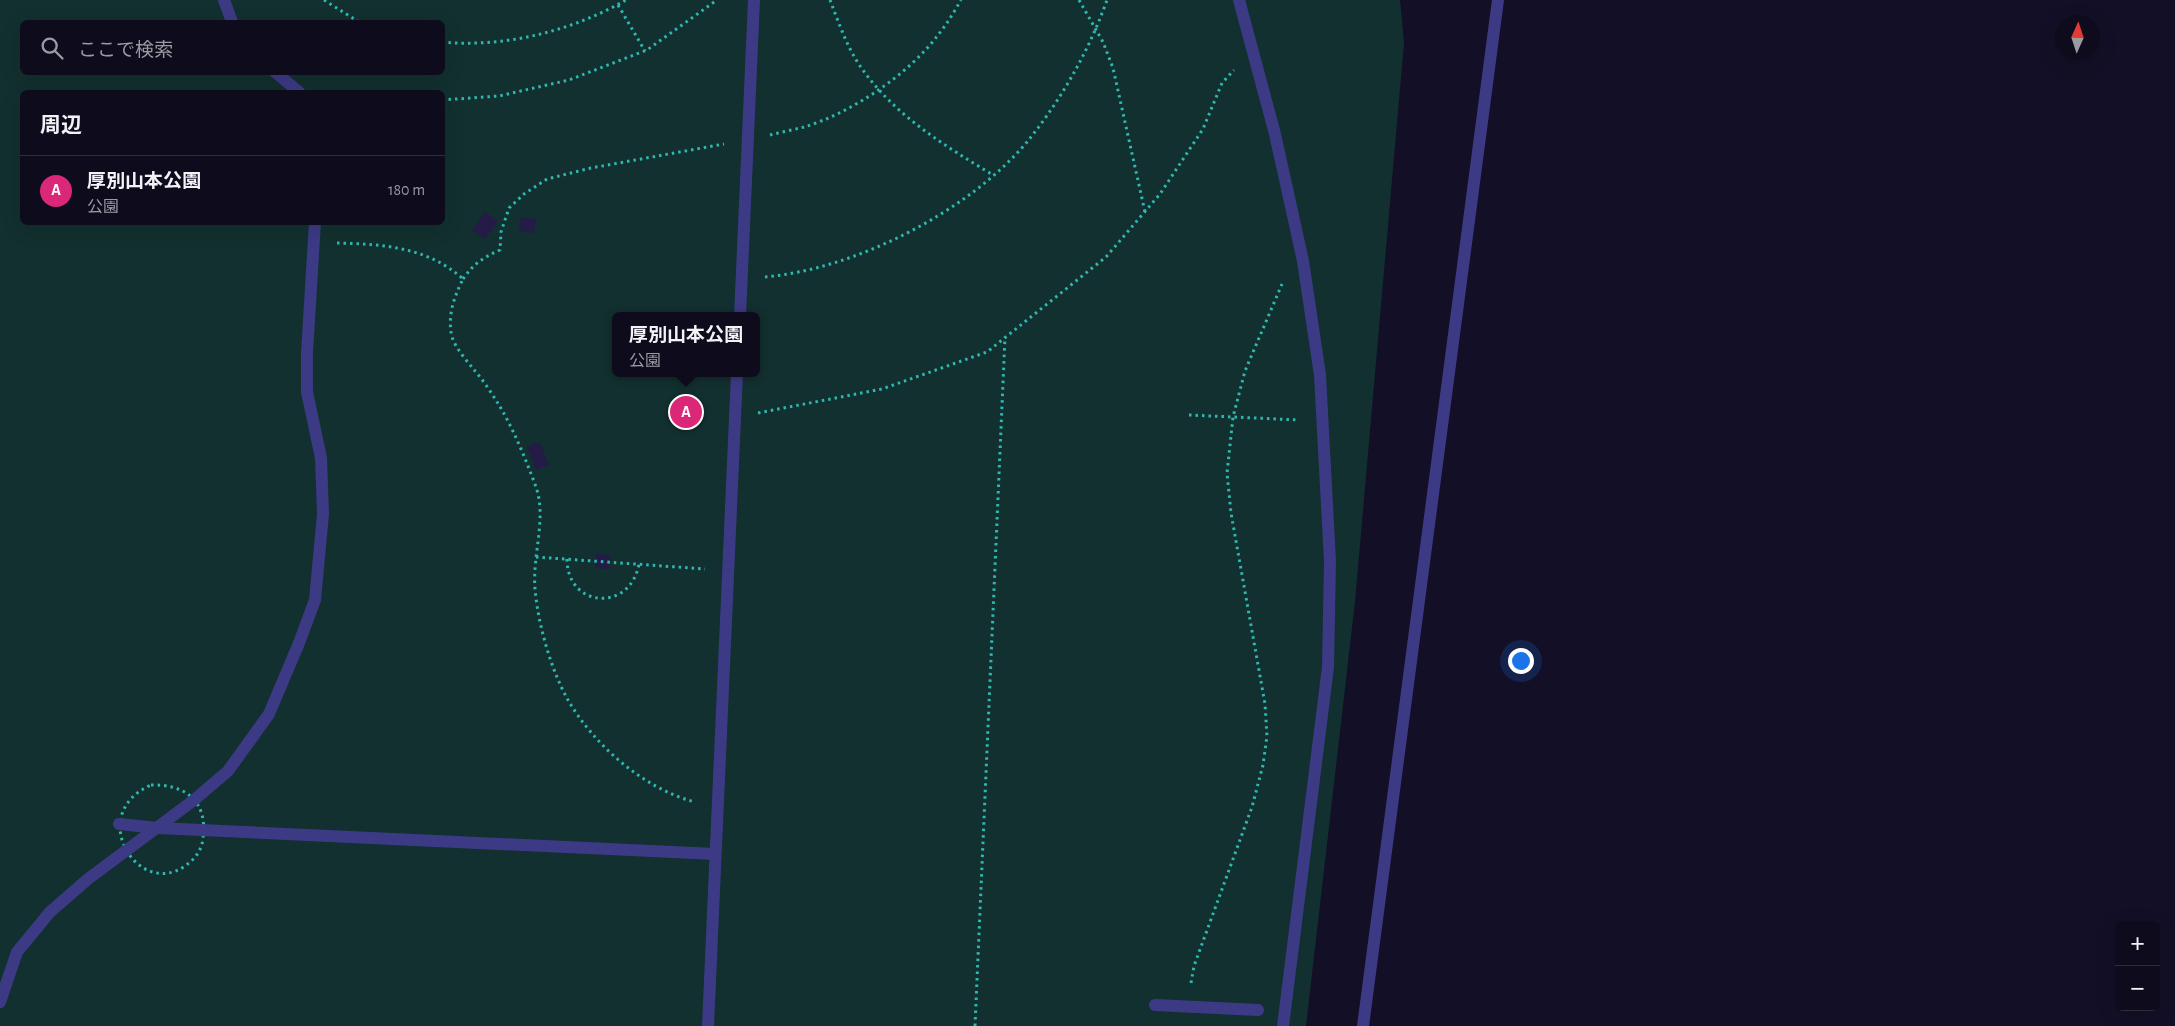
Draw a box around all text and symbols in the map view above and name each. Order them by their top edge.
north arrow [2055,15,2100,60]
search box [20,20,445,75]
icon: search [38,34,66,62]
text: ここで検索 [78,41,173,60]
text: 周辺 [40,115,82,136]
text: 厚別山本公園 [87,172,201,191]
text: A [51,182,61,198]
text: 180 m [388,182,425,198]
text: 公園 [87,199,119,215]
popup [612,312,760,377]
text: 厚別山本公園 [629,326,743,345]
text: 公園 [629,353,661,369]
pin: A [670,393,702,431]
your location [1508,648,1534,674]
map controls [2115,921,2160,1011]
button: + [2115,921,2160,966]
button: − [2115,966,2160,1011]

